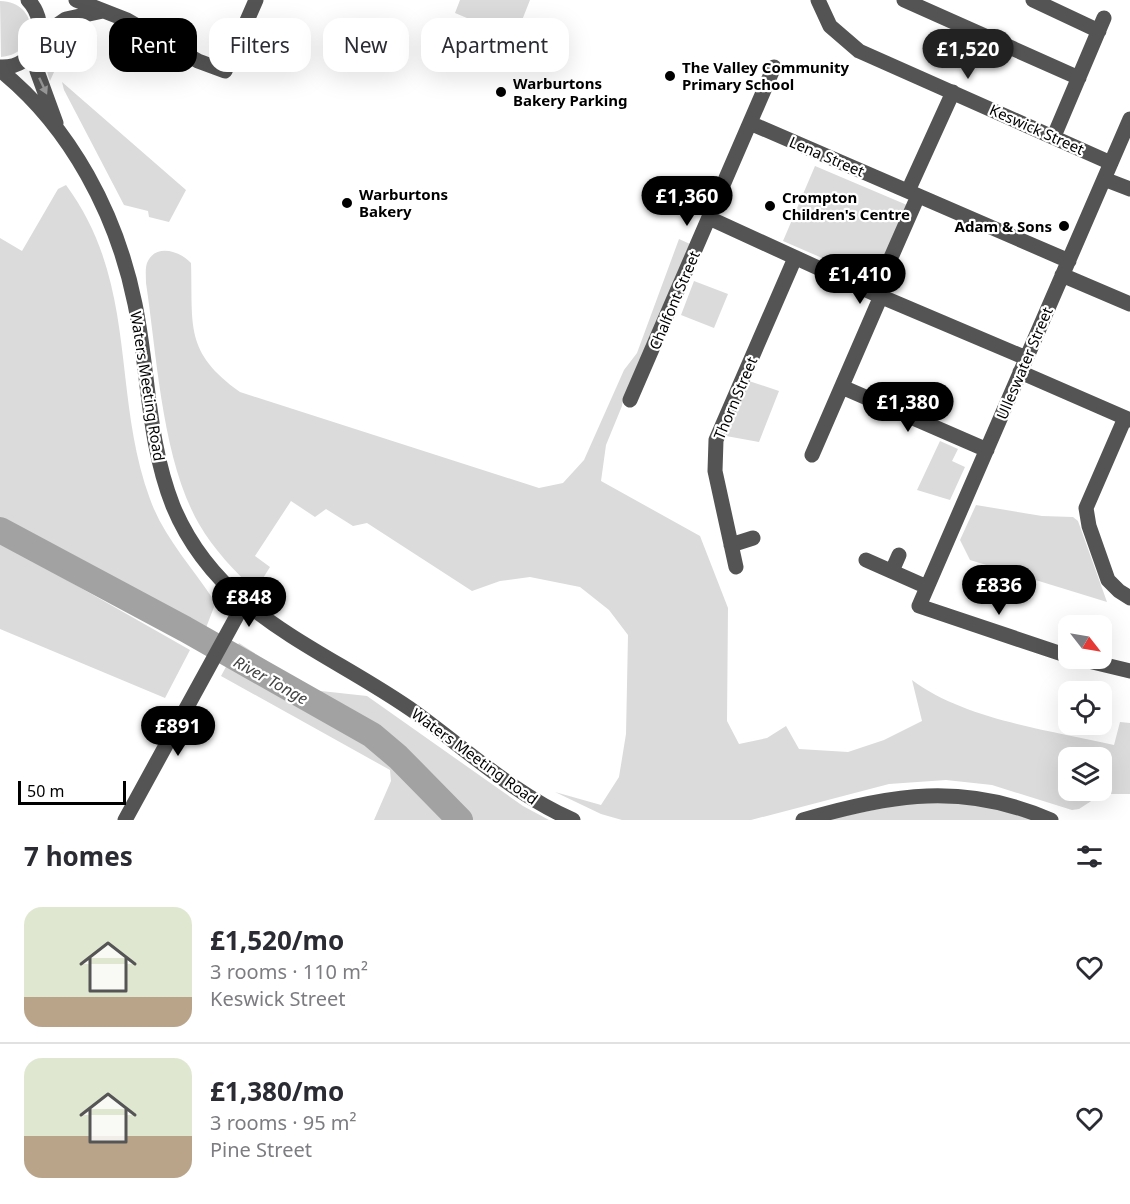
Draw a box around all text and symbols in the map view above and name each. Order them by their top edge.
chip: Buy [18,18,97,72]
chip: Rent [109,18,197,72]
chip: Filters [209,18,311,72]
chip: New [323,18,409,72]
chip: Apartment [421,18,569,72]
pin: £1,520 [919,29,1017,80]
text: £1,520 [937,35,999,62]
place label: The Valley Community Primary School [682,57,850,94]
marker: The Valley Community Primary School [663,69,677,83]
place label: Warburtons Bakery Parking [513,73,627,110]
one-way arrow [38,78,48,96]
marker: Warburtons Bakery Parking [494,85,508,99]
street label: Keswick Street [987,99,1088,159]
street label: Lena Street [786,131,868,181]
pin: £1,360 [638,176,736,227]
text: £1,360 [656,182,718,209]
place label: Warburtons Bakery [359,184,448,221]
place label: Crompton Children's Centre [782,187,910,224]
marker: Warburtons Bakery [340,196,354,210]
marker: Crompton Children's Centre [763,199,777,213]
place label: Adam & Sons [955,216,1052,236]
marker: Adam & Sons [1057,219,1071,233]
street label: Chalfont Street [644,247,704,353]
pin: £1,410 [811,254,909,305]
text: £1,410 [829,260,891,287]
street label: Ulleswater Street [991,303,1057,422]
street label: Waters Meeting Road [126,310,170,462]
street label: Thorn Street [709,353,762,442]
pin: £1,380 [859,382,957,433]
text: £1,380 [877,388,939,415]
pin: £836 [963,565,1035,616]
text: £836 [976,571,1022,598]
pin: £848 [213,577,285,628]
text: £848 [226,583,272,610]
north arrow [1058,615,1112,669]
map controls [1058,615,1112,801]
water label: River Tonge [230,651,312,709]
button: locate [1058,681,1112,735]
street label: Waters Meeting Road [408,703,542,809]
pin: £891 [142,706,214,757]
text: £891 [155,712,201,739]
button: layers [1058,747,1112,801]
scale bar [18,778,126,806]
text: 50 m [27,780,64,802]
text: 7 homes [24,838,133,874]
icon: filters [1073,840,1106,873]
text: £1,520/mo [210,922,344,958]
icon: home [72,931,144,1003]
icon: heart [1073,951,1106,984]
text: 3 rooms · 110 m² [210,958,368,985]
text: Keswick Street [210,985,345,1012]
text: £1,380/mo [210,1073,344,1109]
icon: home [72,1082,144,1154]
icon: heart [1073,1102,1106,1135]
text: 3 rooms · 95 m² [210,1109,357,1136]
text: Pine Street [210,1136,312,1163]

